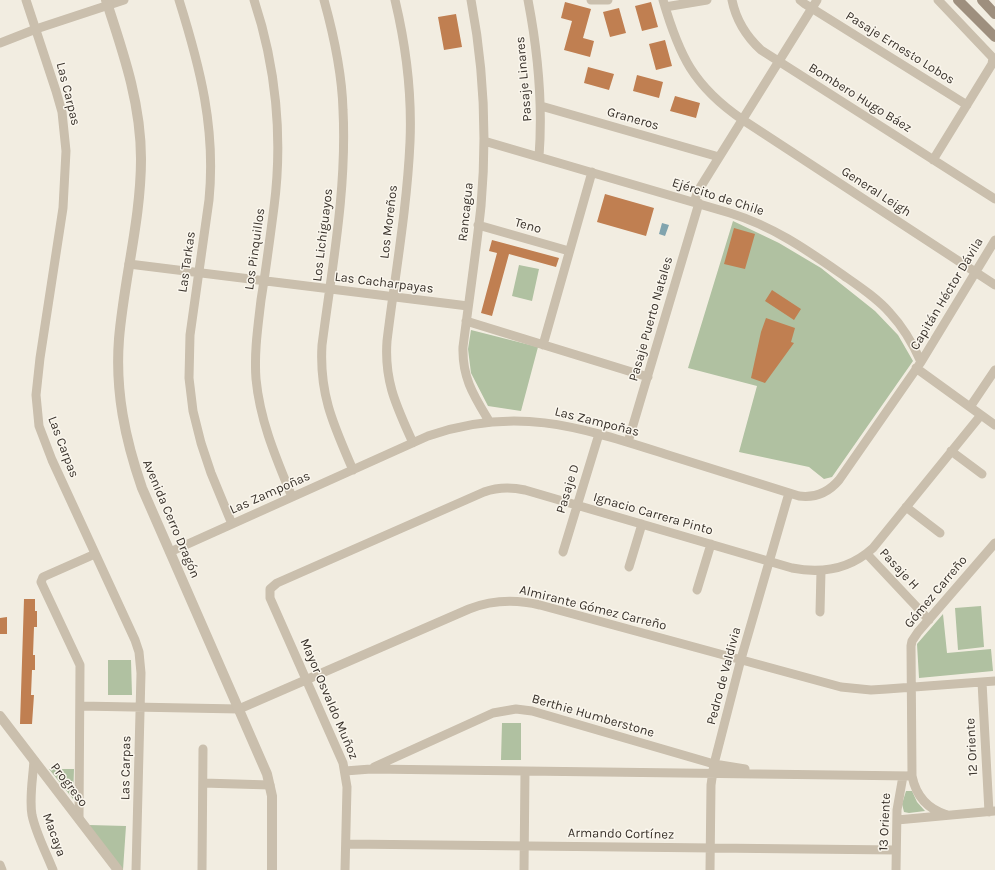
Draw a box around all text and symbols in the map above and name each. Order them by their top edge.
street label: Pasaje Ernesto Lobos [843,8,957,88]
street label: Pasaje Linares [513,36,535,122]
street label: Bombero Hugo Báez [805,60,915,136]
street label: Las Carpas [53,61,83,127]
street label: Graneros [605,104,661,134]
street label: General Leigh [838,164,914,220]
street label: Ejército de Chile [670,175,766,219]
street label: Rancagua [455,182,477,242]
street label: Los Moreños [377,184,401,260]
street label: Los Lichiguayos [310,187,336,283]
street label: Los Pinquillos [242,207,268,291]
street label: Teno [513,215,543,237]
street label: Las Tarkas [175,230,199,294]
street label: Capitán Héctor Dávila [907,235,987,353]
street label: Pasaje Puerto Natales [626,255,676,383]
street label: Las Cacharpayas [334,269,434,297]
street label: Las Zampoñas [553,404,641,440]
street label: Las Carpas [44,414,82,480]
street label: Avenida Cerro Dragón [139,457,203,581]
street label: Pasaje D [553,462,583,516]
street label: Las Zampoñas [227,468,313,518]
street label: Ignacio Carrera Pinto [591,489,715,539]
street label: Pasaje H [876,545,922,593]
street label: Gómez Carreño [901,553,971,631]
street label: Almirante Gómez Carreño [518,582,668,634]
street label: Pedro de Valdivia [703,625,745,727]
street label: Mayor Osvaldo Muñoz [297,636,361,762]
street label: Berthie Humberstone [530,691,656,741]
street label: 12 Oriente [963,718,981,776]
street label: Las Carpas [118,736,134,800]
street label: Progreso [47,760,91,810]
street label: 13 Oriente [876,793,894,851]
street label: Macaya [39,811,69,859]
street label: Armando Cortínez [568,825,674,843]

